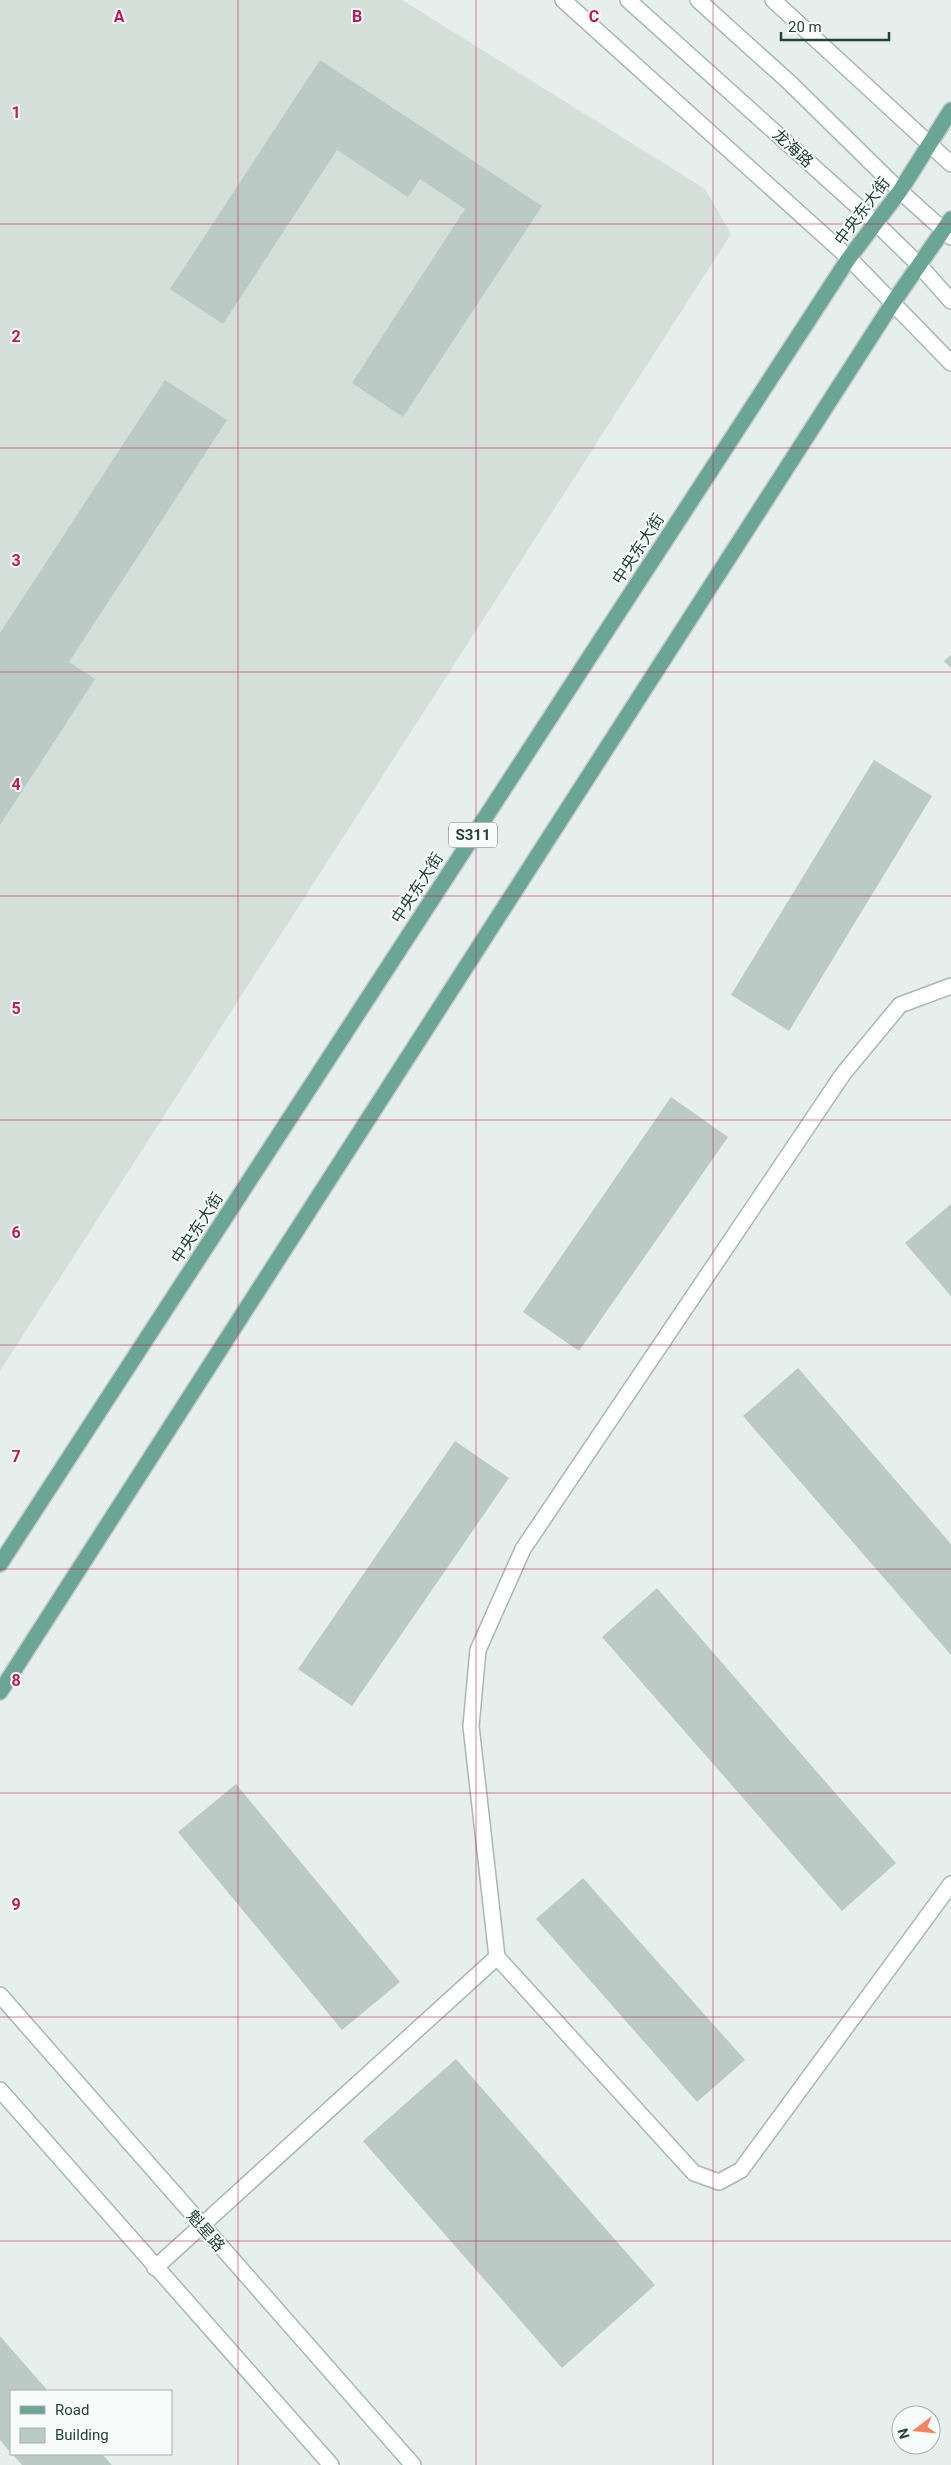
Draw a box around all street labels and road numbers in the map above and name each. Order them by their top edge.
street label: 龙海路 [769,125,817,171]
street label: 中央东大街 [830,173,894,249]
street label: 中央东大街 [608,510,668,588]
road number: S311 [449,822,497,848]
street label: 中央东大街 [387,849,447,927]
street label: 中央东大街 [167,1189,227,1267]
street label: 魁星路 [183,2207,229,2255]

